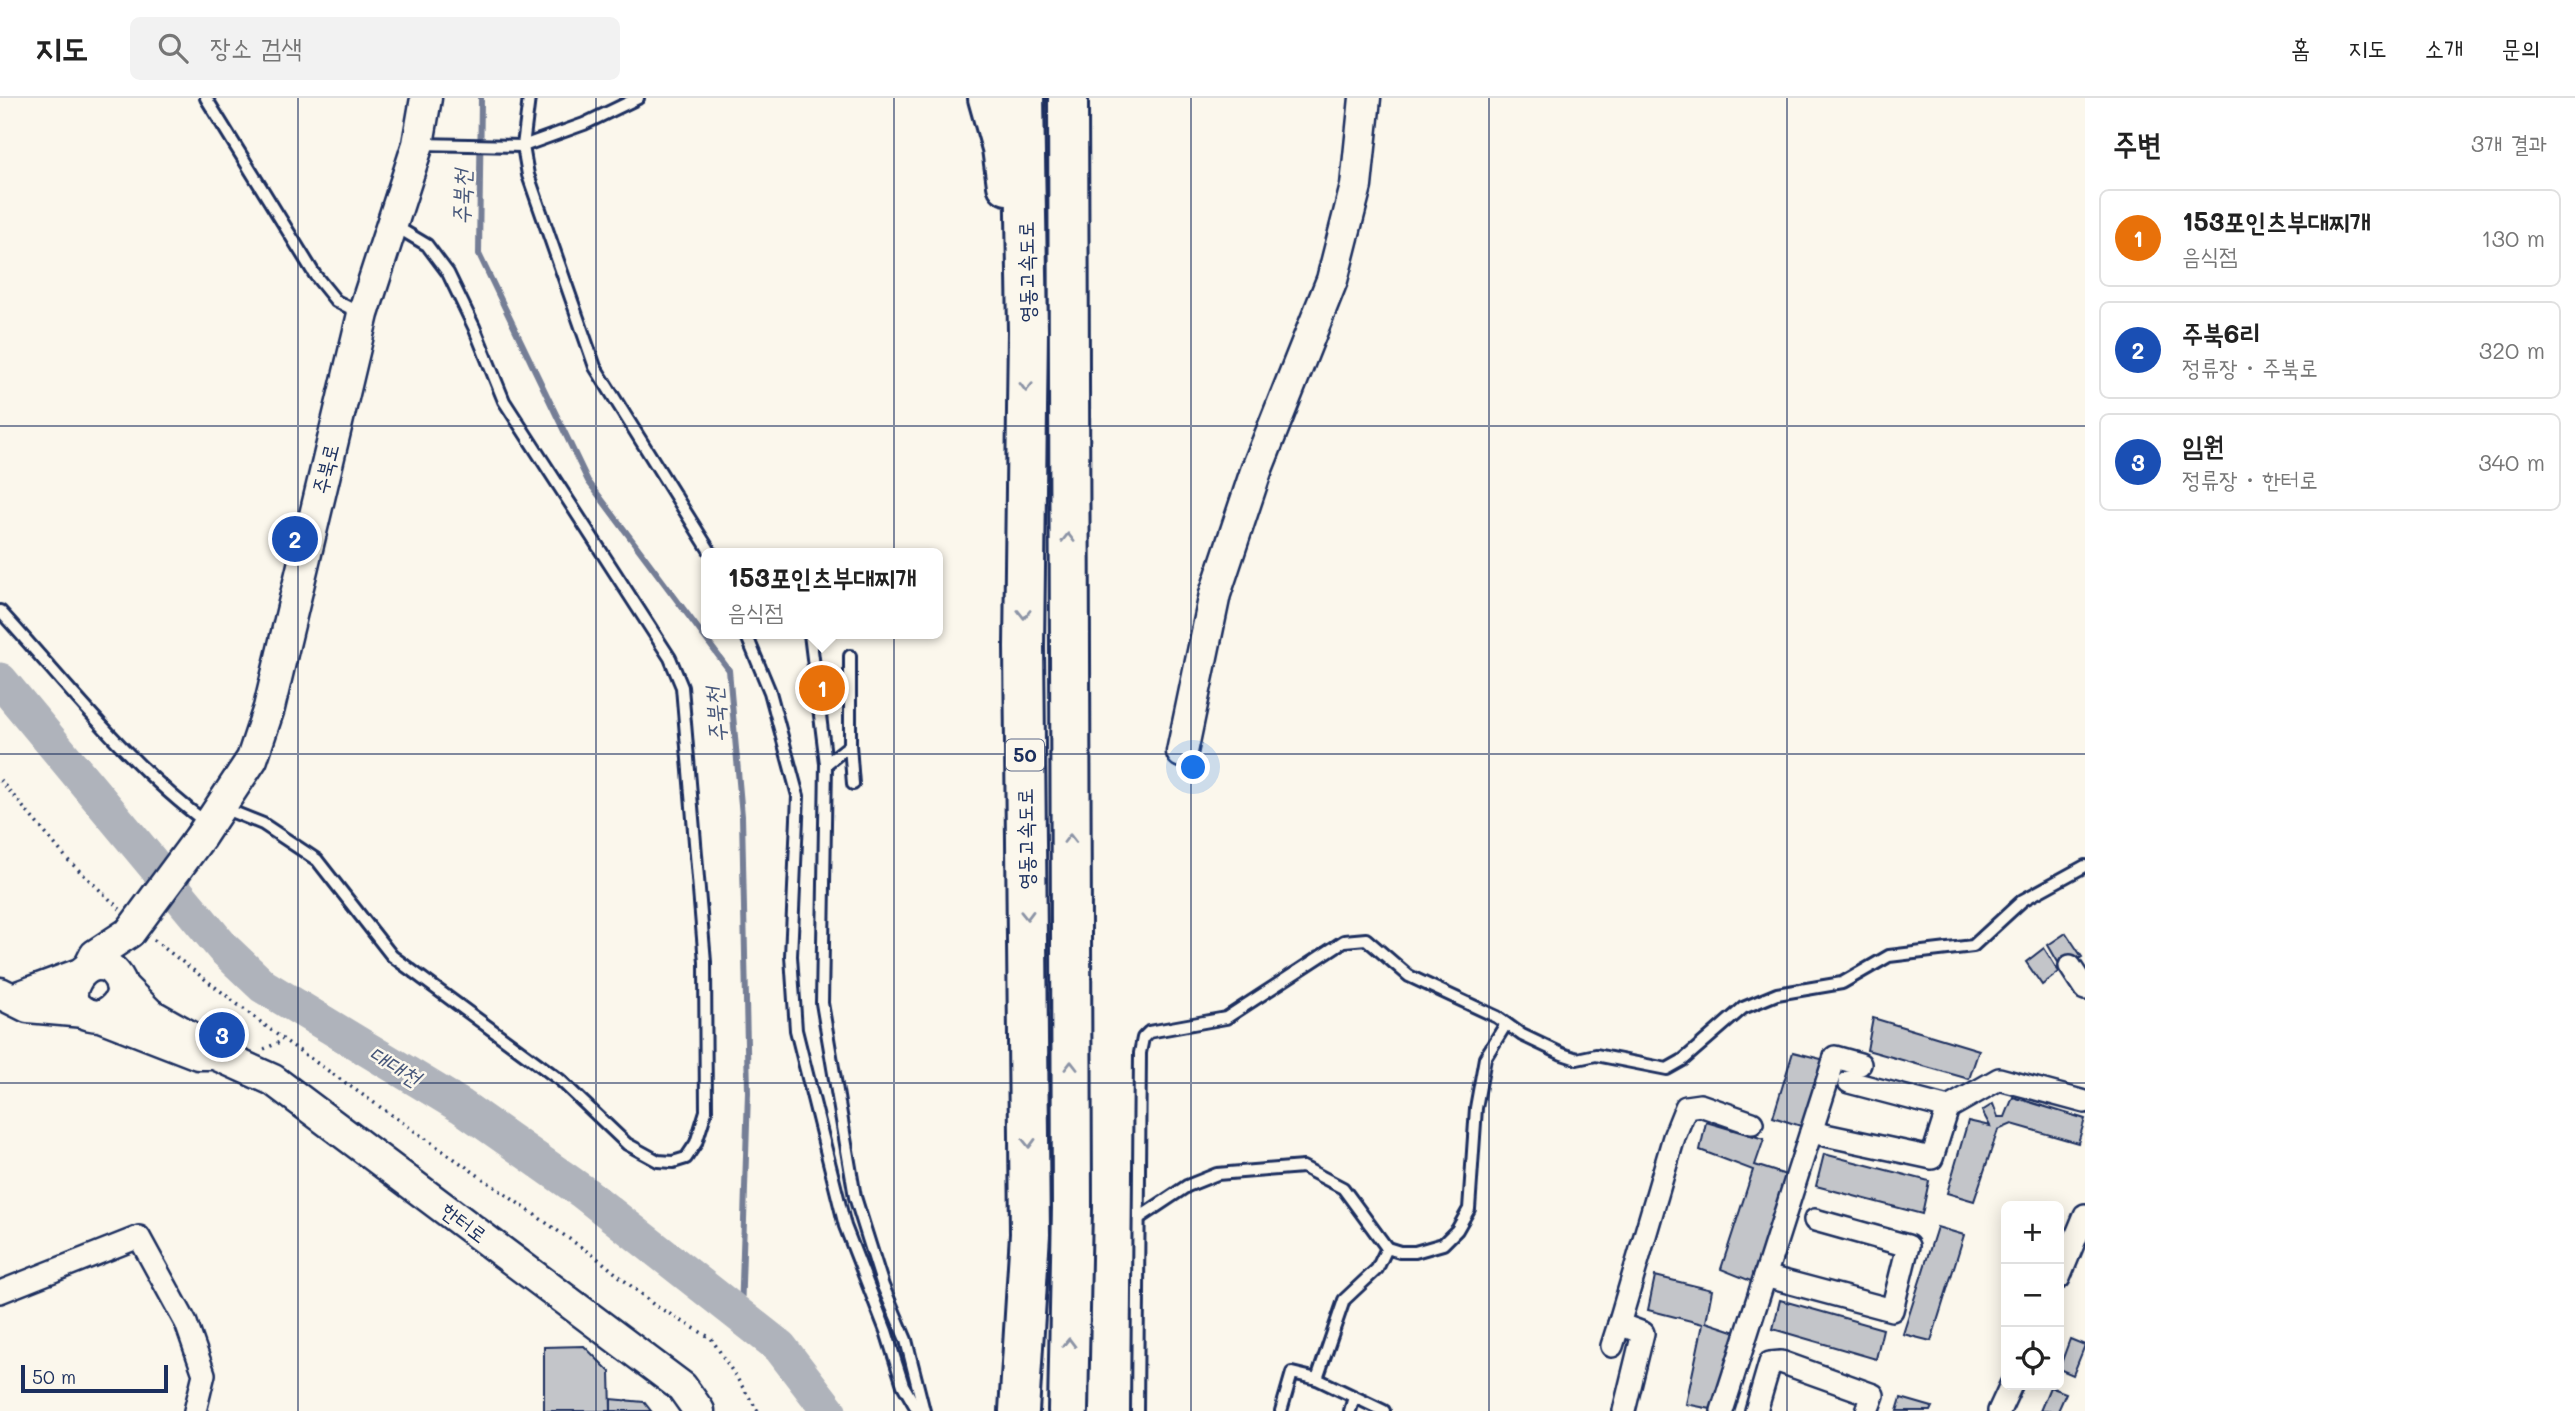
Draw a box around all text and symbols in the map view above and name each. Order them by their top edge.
search box [130,17,620,80]
text: 지도 [35,25,88,68]
icon: search [154,29,192,67]
text: 장소 검색 [210,30,302,64]
text: 홈 [2291,32,2310,63]
text: 지도 [2348,32,2387,63]
text: 소개 [2425,32,2463,63]
text: 문의 [2501,32,2540,63]
text: 주변 [2113,123,2161,163]
text: 3개 결과 [2471,128,2547,158]
water label: 주북천 [446,166,477,225]
text: 153포인츠부대찌개 [2182,204,2371,238]
street label: 영동고속도로 [1011,221,1040,323]
text: 1 [2133,223,2143,253]
text: 130 m [2481,223,2545,253]
text: 음식점 [2182,240,2238,270]
text: 주북6리 [2182,316,2261,350]
text: 2 [2132,335,2144,365]
text: 320 m [2479,335,2545,365]
text: 정류장 · 주북로 [2182,352,2318,382]
one-way arrow [1018,382,1034,392]
text: 임원 [2182,428,2224,462]
street label: 주북로 [305,441,344,497]
text: 3 [2131,447,2145,477]
text: 340 m [2478,447,2545,477]
text: 정류장 · 한터로 [2182,464,2318,494]
pin: 2 [272,513,318,565]
one-way arrow [1060,532,1076,543]
popup [701,548,943,639]
text: 153포인츠부대찌개 [728,560,916,594]
text: 음식점 [728,596,783,626]
one-way arrow [1017,609,1032,620]
pin: 1 [799,662,845,714]
water label: 주북천 [697,684,732,744]
road number: 50 [1006,740,1044,770]
your location [1176,750,1210,784]
street label: 영동고속도로 [1010,788,1039,890]
one-way arrow [1062,833,1078,844]
one-way arrow [1019,910,1035,921]
pin: 3 [199,1009,245,1061]
water label: 대대천 [364,1038,429,1094]
one-way arrow [1063,1061,1079,1071]
one-way arrow [1021,1138,1037,1148]
street label: 한터로 [437,1196,493,1248]
map controls [2001,1201,2064,1390]
button: + [2001,1201,2064,1264]
button: − [2001,1264,2064,1327]
button: locate [2001,1327,2064,1390]
one-way arrow [1061,1337,1077,1348]
scale bar [21,1362,168,1394]
text: 50 m [32,1364,76,1389]

